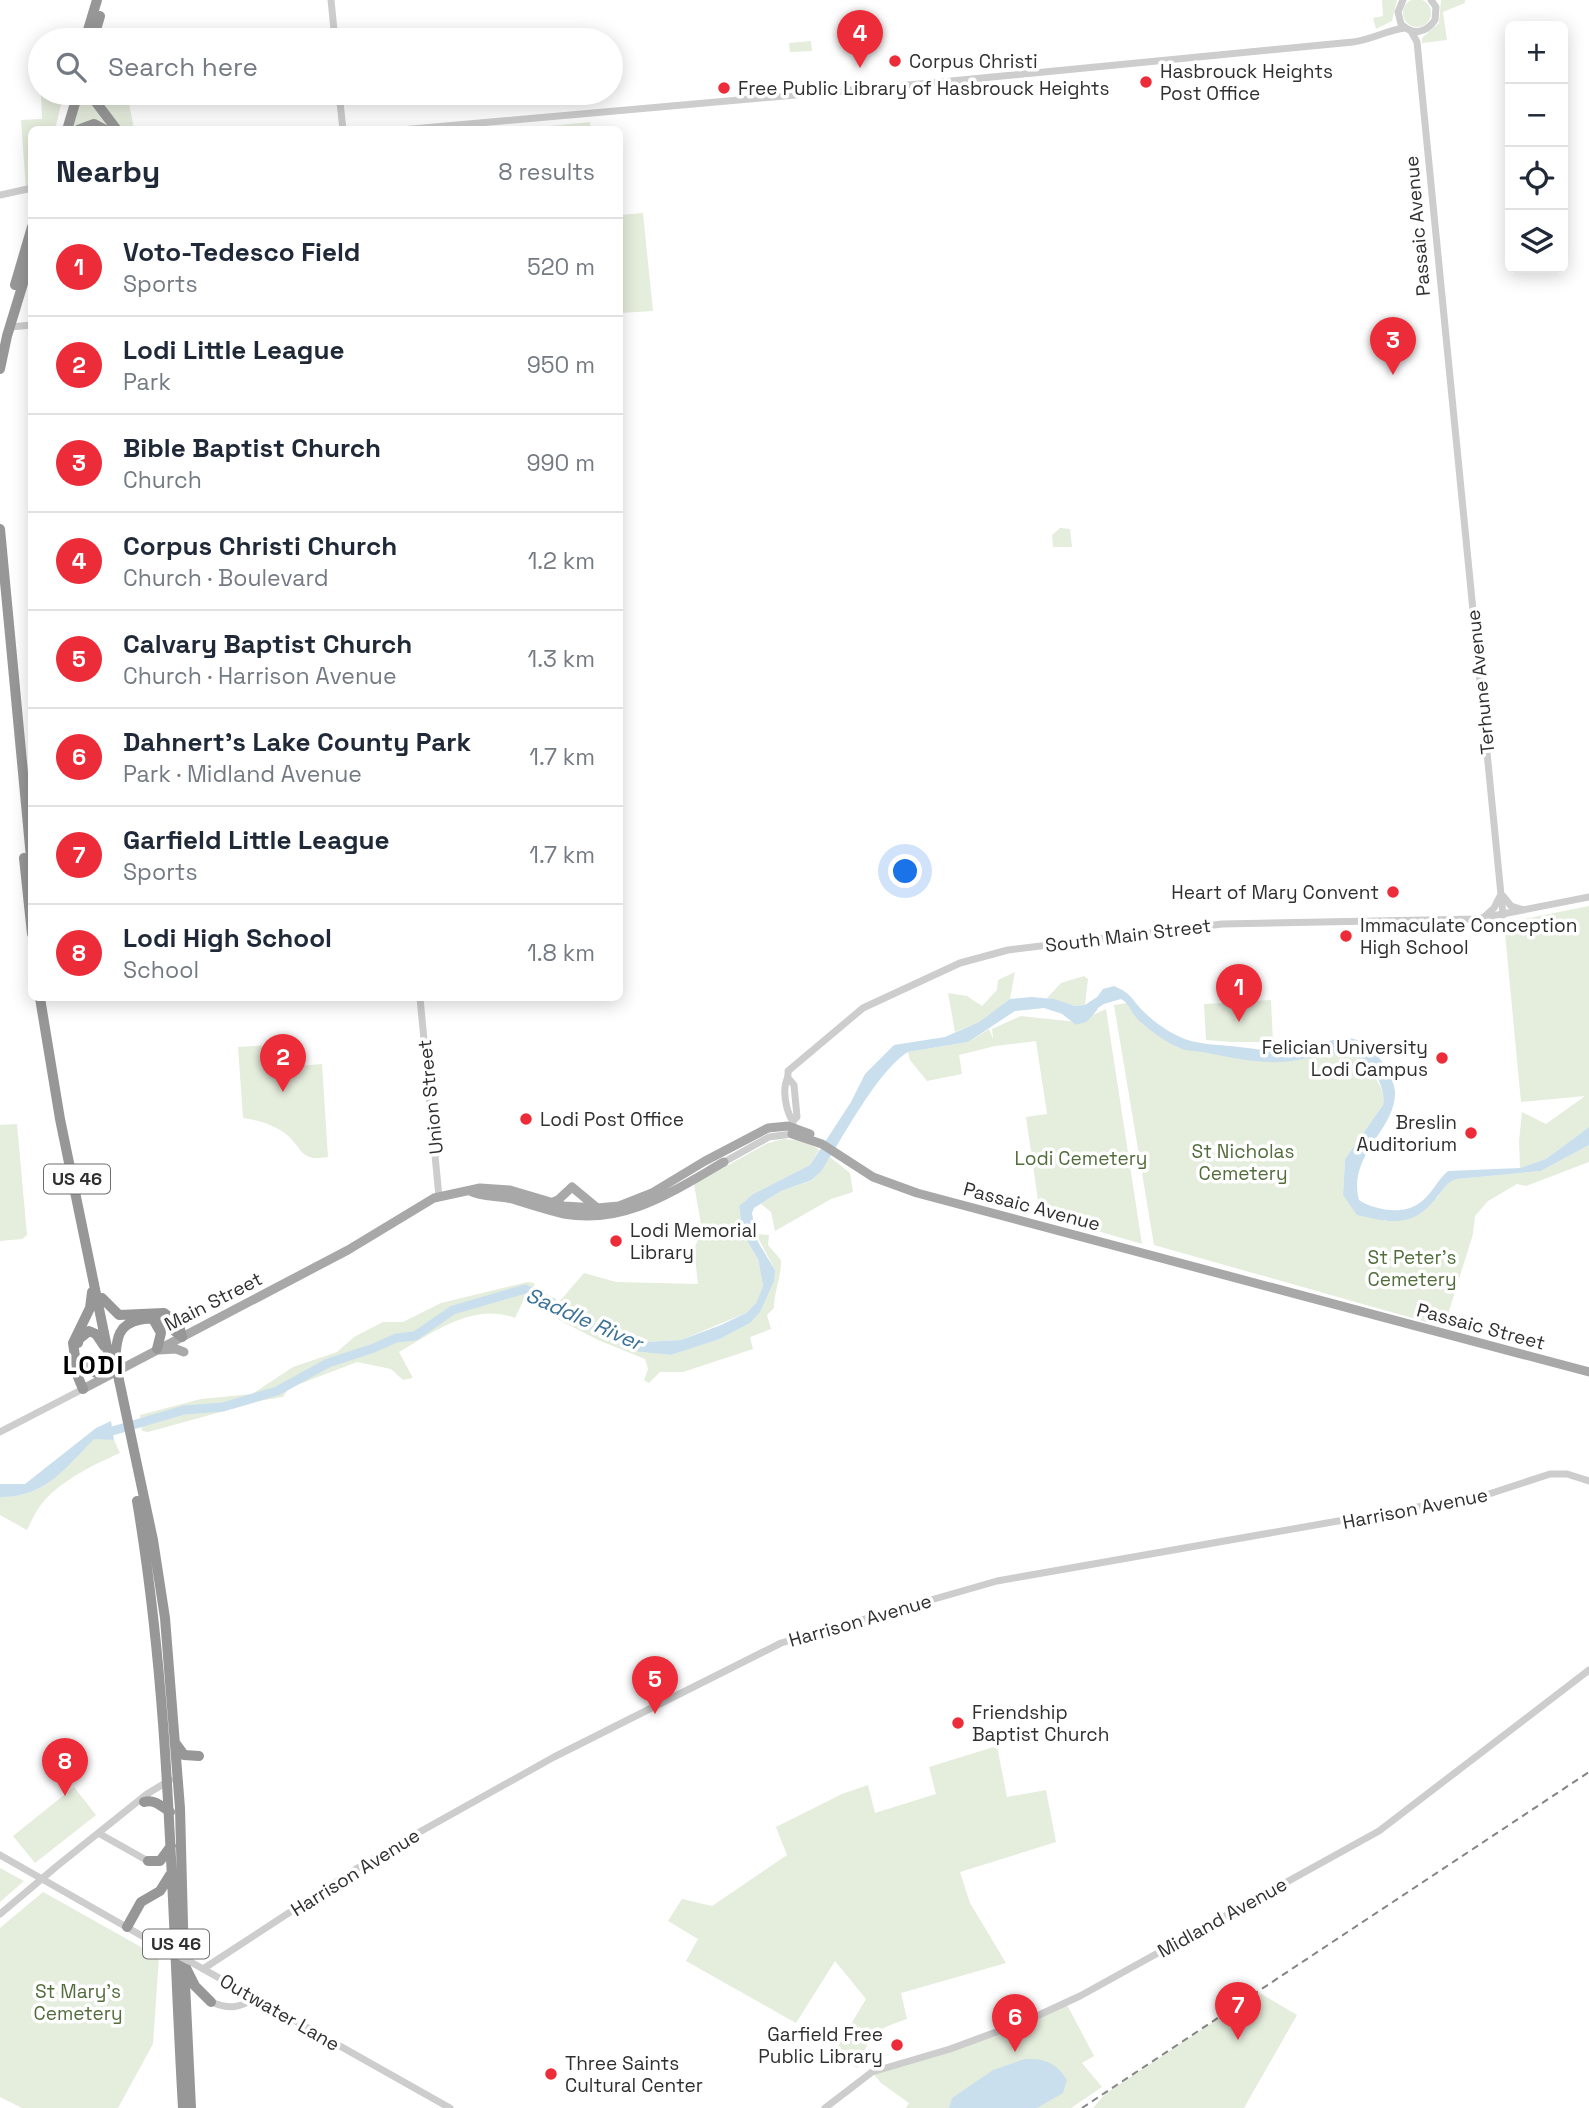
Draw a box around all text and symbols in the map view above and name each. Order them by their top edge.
pin: 4 [837,10,883,68]
map controls [1505,21,1568,273]
button: + [1505,21,1568,84]
search box [28,28,623,105]
icon: search [52,48,90,86]
place label: Corpus Christi [909,49,1038,74]
text: Search here [108,50,258,84]
marker: Corpus Christi [887,53,903,69]
place label: Hasbrouck Heights Post Office [1160,59,1333,106]
marker: Hasbrouck Heights Post Office [1138,74,1154,90]
place label: Free Public Library of Hasbrouck Heights [738,76,1110,101]
marker: Free Public Library of Hasbrouck Heights [716,80,732,96]
button: − [1505,84,1568,147]
button: locate [1505,147,1568,210]
text: Nearby [56,152,160,191]
street label: Passaic Avenue [1399,155,1436,297]
text: 8 results [498,157,595,187]
button: layers [1505,210,1568,273]
text: Voto-Tedesco Field [123,235,360,269]
text: 1 [74,252,84,282]
text: 520 m [527,252,595,282]
text: Sports [123,269,198,299]
pin: 3 [1370,317,1416,375]
text: Lodi Little League [123,333,344,367]
text: 2 [72,350,86,380]
text: 950 m [527,350,595,380]
text: Park [123,367,171,397]
text: Bible Baptist Church [123,431,381,465]
text: 3 [72,448,86,478]
text: 990 m [526,448,595,478]
text: Church [123,465,202,495]
text: Corpus Christi Church [123,529,397,563]
text: 4 [72,546,86,576]
text: 1.2 km [528,546,595,576]
text: Church · Boulevard [123,563,329,593]
street label: Terhune Avenue [1460,608,1501,756]
text: Calvary Baptist Church [123,627,412,661]
text: 5 [72,644,86,674]
text: 1.3 km [528,644,595,674]
text: Church · Harrison Avenue [123,661,397,691]
text: Dahnert's Lake County Park [123,725,471,759]
text: 6 [72,742,86,772]
text: 1.7 km [529,742,595,772]
text: Park · Midland Avenue [123,759,362,789]
text: Garfield Little League [123,823,390,857]
text: 7 [73,840,85,870]
text: 1.7 km [529,840,595,870]
your location [888,854,922,888]
text: Sports [123,857,198,887]
place label: Heart of Mary Convent [1171,880,1379,905]
marker: Heart of Mary Convent [1385,884,1401,900]
street label: South Main Street [1044,913,1212,958]
place label: Immaculate Conception High School [1360,913,1577,960]
text: Lodi High School [123,921,332,955]
marker: Immaculate Conception High School [1338,928,1354,944]
text: 8 [72,938,86,968]
text: 1.8 km [527,938,595,968]
text: School [123,955,199,985]
pin: 1 [1216,964,1262,1022]
pin: 2 [260,1034,306,1092]
place label: Felician University Lodi Campus [1262,1035,1428,1082]
street label: Union Street [412,1038,449,1156]
marker: Felician University Lodi Campus [1434,1050,1450,1066]
place label: Lodi Post Office [540,1107,684,1132]
place label: Breslin Auditorium [1357,1110,1457,1157]
marker: Lodi Post Office [518,1111,534,1127]
marker: Breslin Auditorium [1463,1125,1479,1141]
park label: St Nicholas Cemetery [1192,1139,1294,1186]
park label: Lodi Cemetery [1015,1146,1147,1171]
road number: US 46 [44,1164,110,1194]
street label: Passaic Avenue [961,1176,1103,1237]
place label: Lodi Memorial Library [630,1218,757,1265]
marker: Lodi Memorial Library [608,1233,624,1249]
park label: St Peter's Cemetery [1367,1245,1457,1292]
street label: Main Street [160,1266,266,1337]
water label: Saddle River [522,1281,648,1357]
street label: Passaic Street [1414,1297,1548,1356]
district label: LODI [63,1348,125,1382]
street label: Harrison Avenue [1340,1482,1490,1535]
street label: Harrison Avenue [786,1588,934,1653]
pin: 5 [632,1656,678,1714]
place label: Friendship Baptist Church [972,1700,1109,1747]
marker: Friendship Baptist Church [950,1715,966,1731]
pin: 8 [42,1738,88,1796]
street label: Harrison Avenue [286,1823,424,1922]
street label: Midland Avenue [1153,1871,1292,1963]
road number: US 46 [143,1930,209,1958]
street label: Outwater Lane [215,1968,344,2057]
park label: St Mary's Cemetery [33,1979,123,2026]
pin: 7 [1215,1982,1261,2040]
pin: 6 [992,1994,1038,2052]
place label: Garfield Free Public Library [758,2022,883,2069]
marker: Garfield Free Public Library [889,2037,905,2053]
place label: Three Saints Cultural Center [565,2051,703,2098]
marker: Three Saints Cultural Center [543,2066,559,2082]

